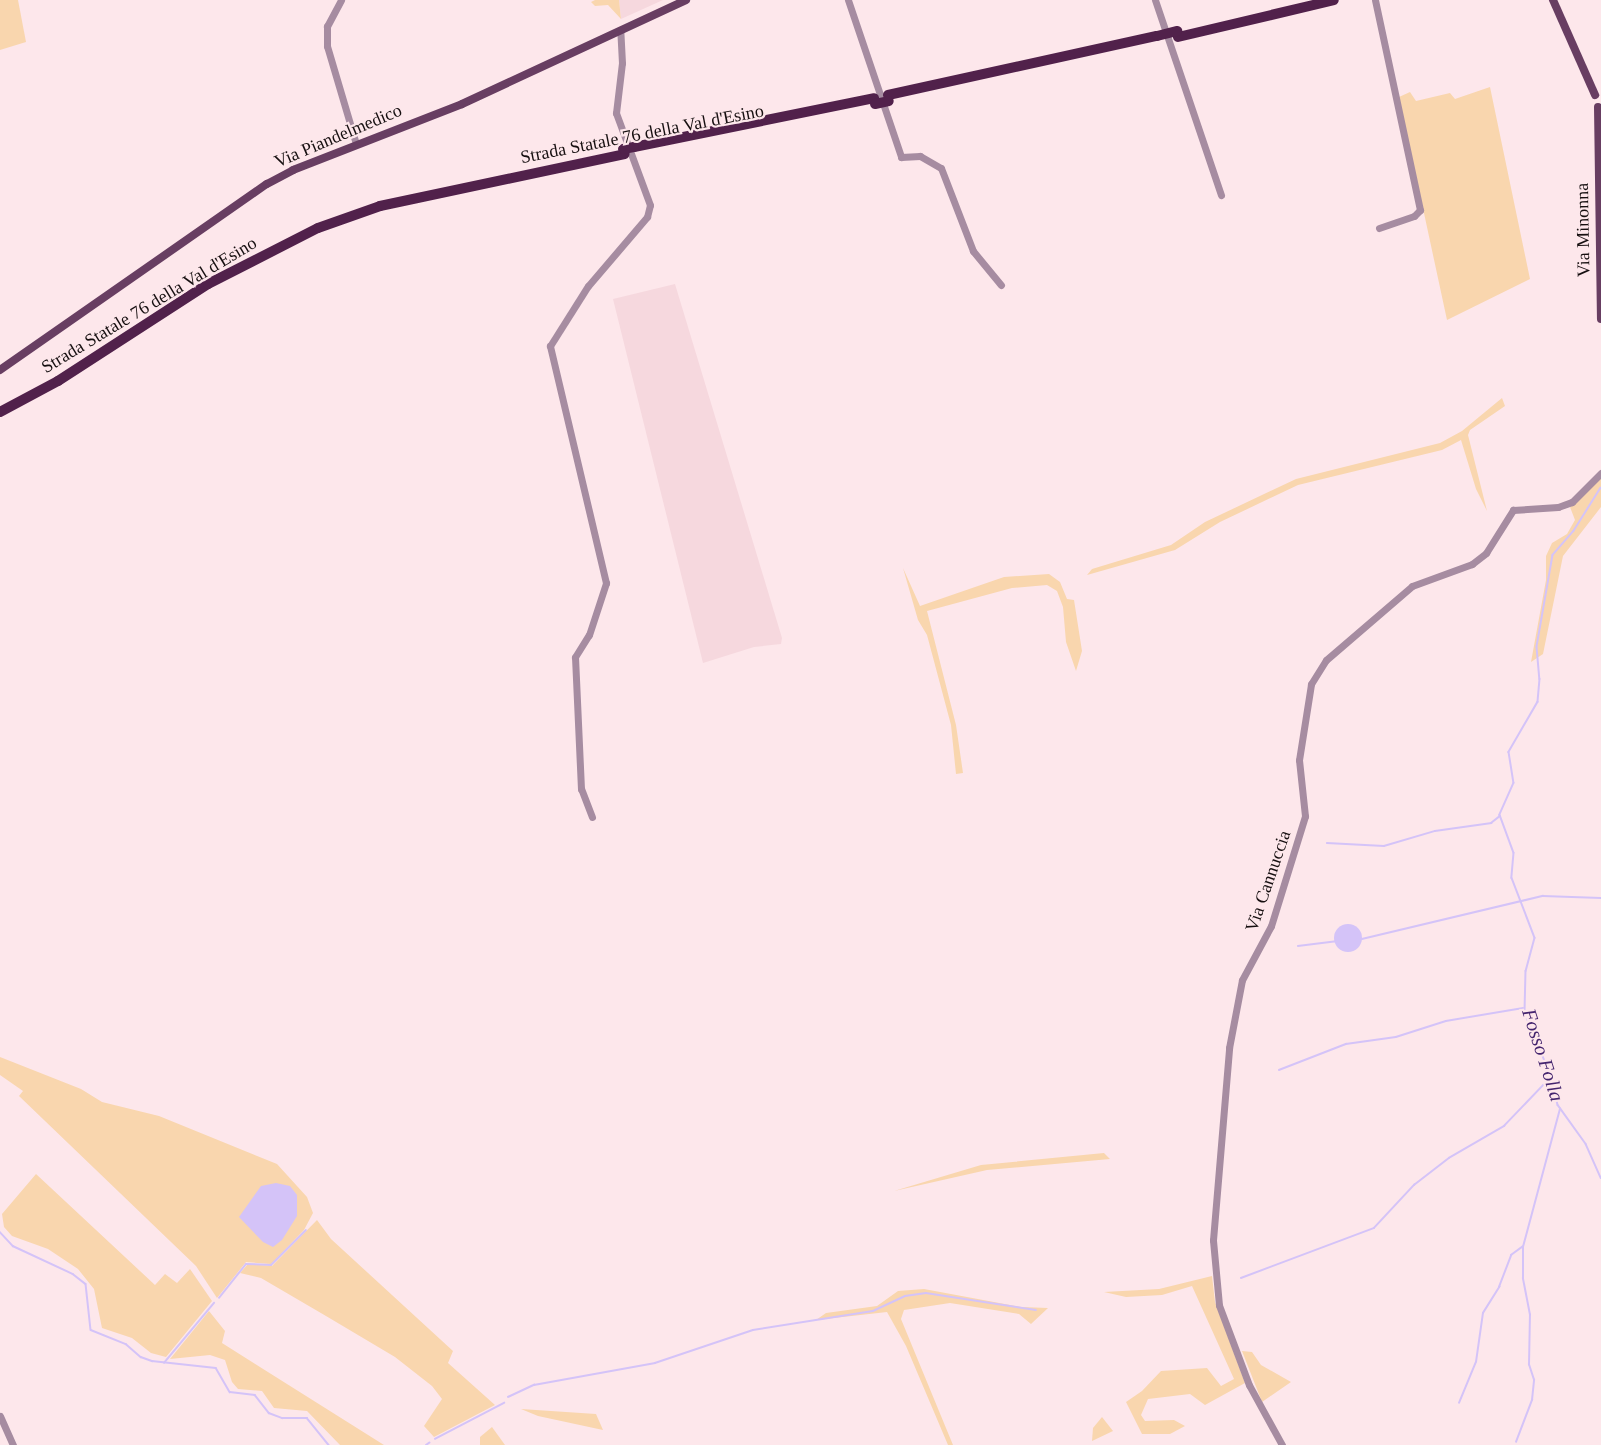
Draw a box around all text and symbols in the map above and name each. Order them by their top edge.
street label: Via Piandelmedico [271,99,405,173]
street label: Strada Statale 76 della Val d'Esino [518,100,766,168]
street label: Via Minonna [1571,183,1595,277]
street label: Strada Statale 76 della Val d'Esino [37,232,261,378]
street label: Via Cannuccia [1241,828,1295,934]
water label: Fosso Folla [1517,1006,1569,1104]

